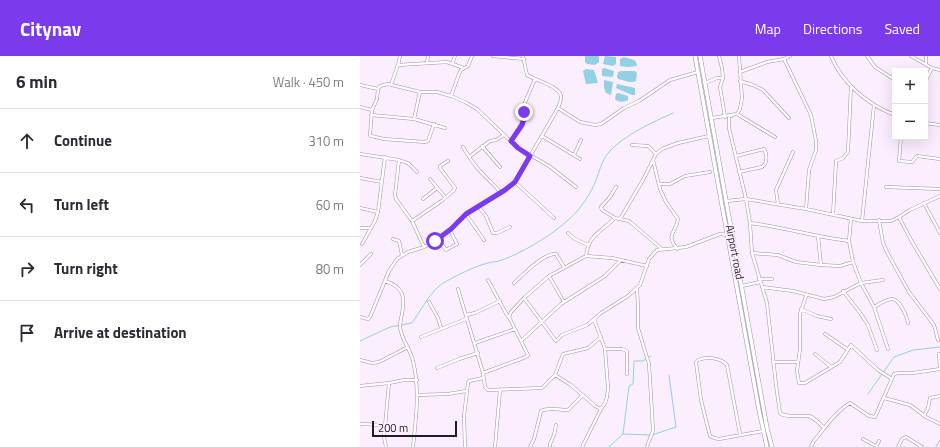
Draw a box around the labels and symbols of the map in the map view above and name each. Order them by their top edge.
route end [515,103,533,121]
street label: Airport road [722,223,748,281]
route start [426,232,444,250]
scale bar [372,419,457,438]

